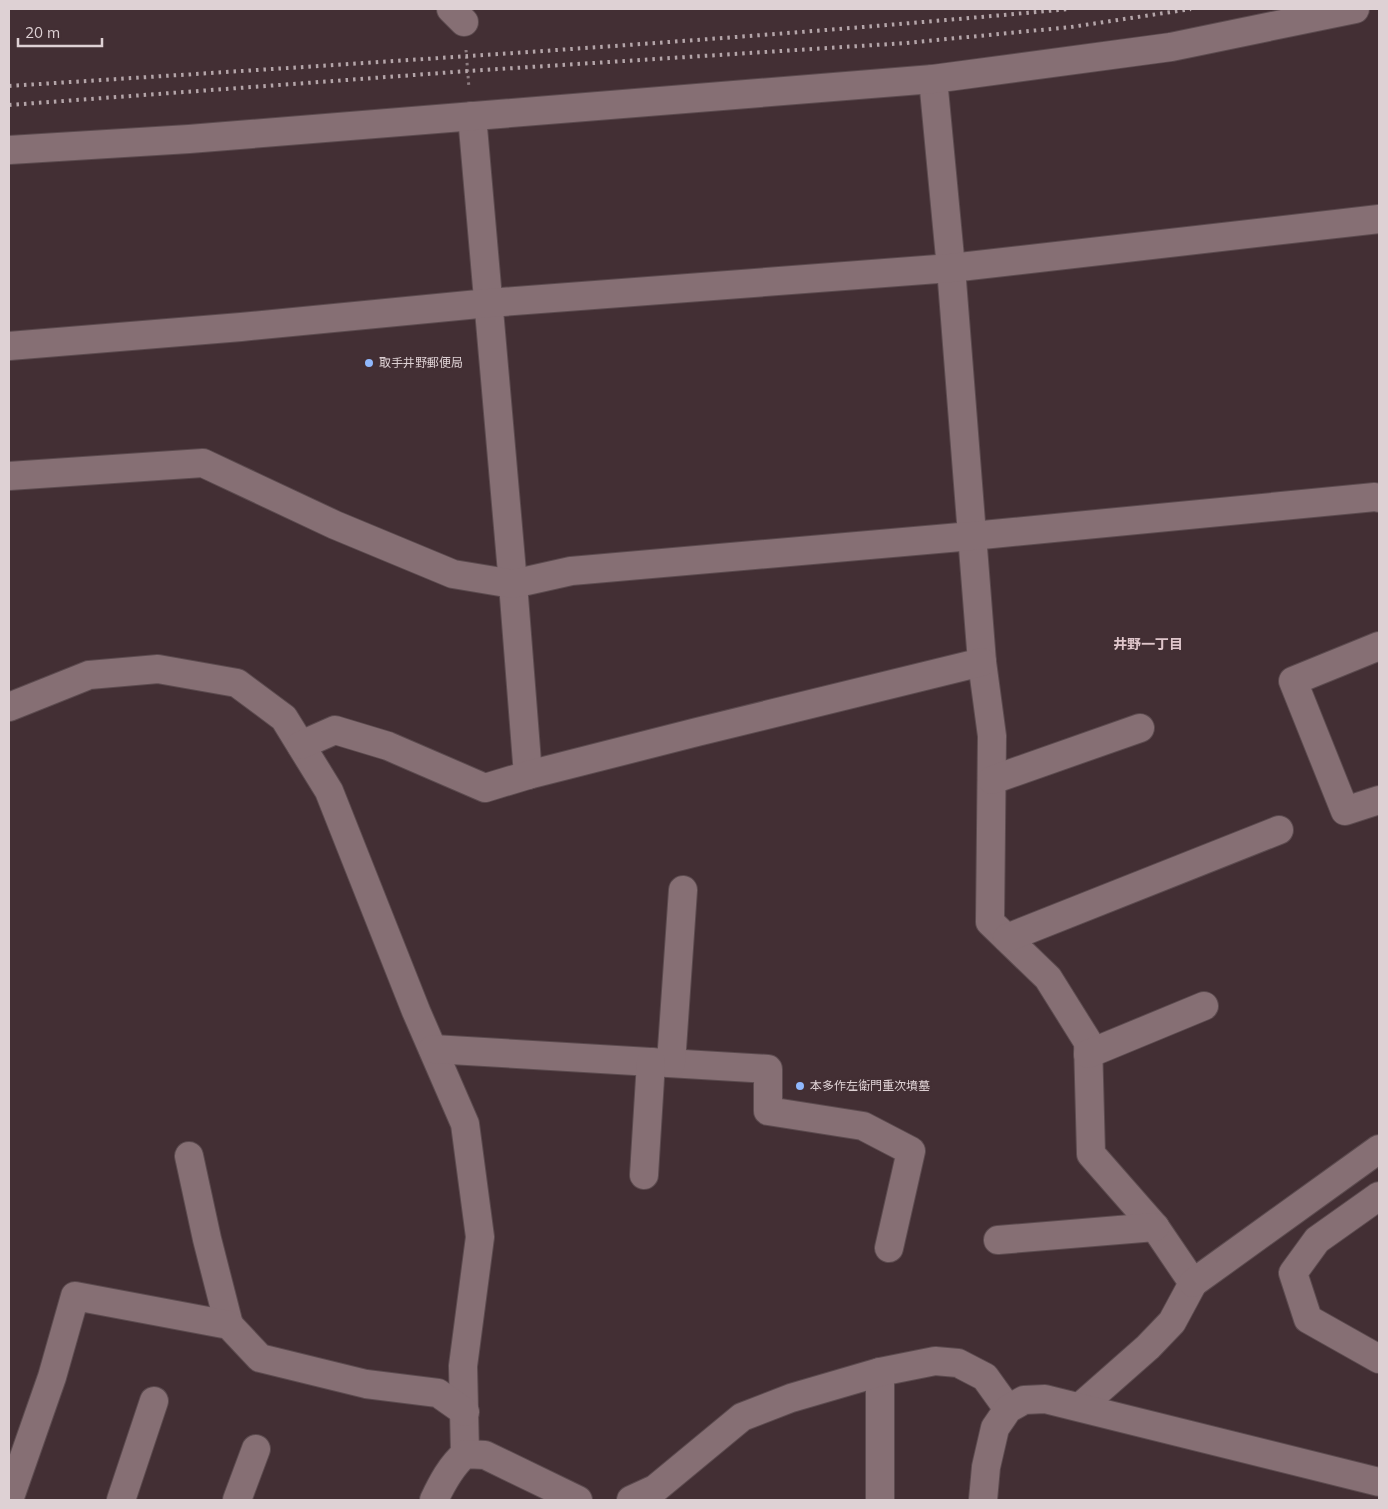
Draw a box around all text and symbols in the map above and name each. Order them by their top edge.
scale bar [18,15,101,47]
text: 20 m [25,23,60,42]
place label: 取手井野郵便局 [379,355,463,370]
marker: 取手井野郵便局 [363,357,375,369]
district label: 井野一丁目 [1113,635,1183,653]
place label: 本多作左衛門重次墳墓 [810,1078,930,1093]
marker: 本多作左衛門重次墳墓 [794,1080,806,1092]

